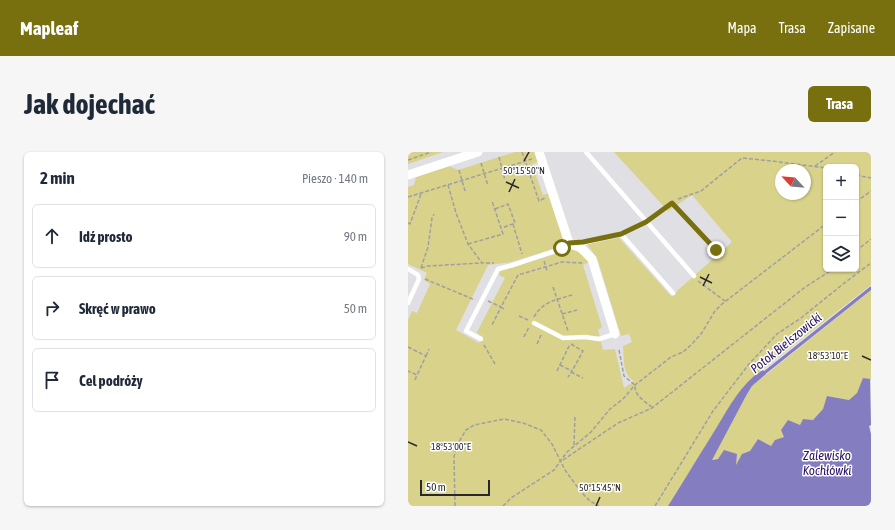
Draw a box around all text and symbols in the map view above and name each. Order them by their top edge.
text: Mapleaf [20,17,78,39]
text: Mapa [728,20,757,36]
text: Trasa [779,20,806,36]
text: Zapisane [828,20,875,36]
button: Trasa [808,86,871,122]
text: Jak dojechać [24,88,155,120]
north arrow [775,164,811,200]
map controls [823,164,859,272]
button: + [823,164,859,200]
text: 50°15'50"N [503,165,545,176]
text: 2 min [40,168,75,188]
text: Pieszo · 140 m [302,171,368,186]
button: − [823,200,859,236]
icon: ahead [41,225,63,247]
text: Idź prosto [79,228,133,245]
text: 90 m [344,229,367,244]
button: layers [823,236,859,272]
route start [553,239,571,257]
route end [707,241,725,259]
icon: right [41,297,63,319]
text: Skręć w prawo [79,300,156,317]
text: 50 m [344,301,367,316]
water label: Potok Bielszowicki [747,310,825,376]
text: 18°53'10"E [808,350,849,361]
icon: arrive [41,369,63,391]
text: Cel podróży [79,372,143,389]
text: 18°53'00"E [431,441,472,452]
water label: Zalewisko Kochłówki [803,448,851,478]
scale bar [420,478,490,497]
text: 50 m [426,481,446,493]
text: 50°15'45"N [579,482,621,493]

